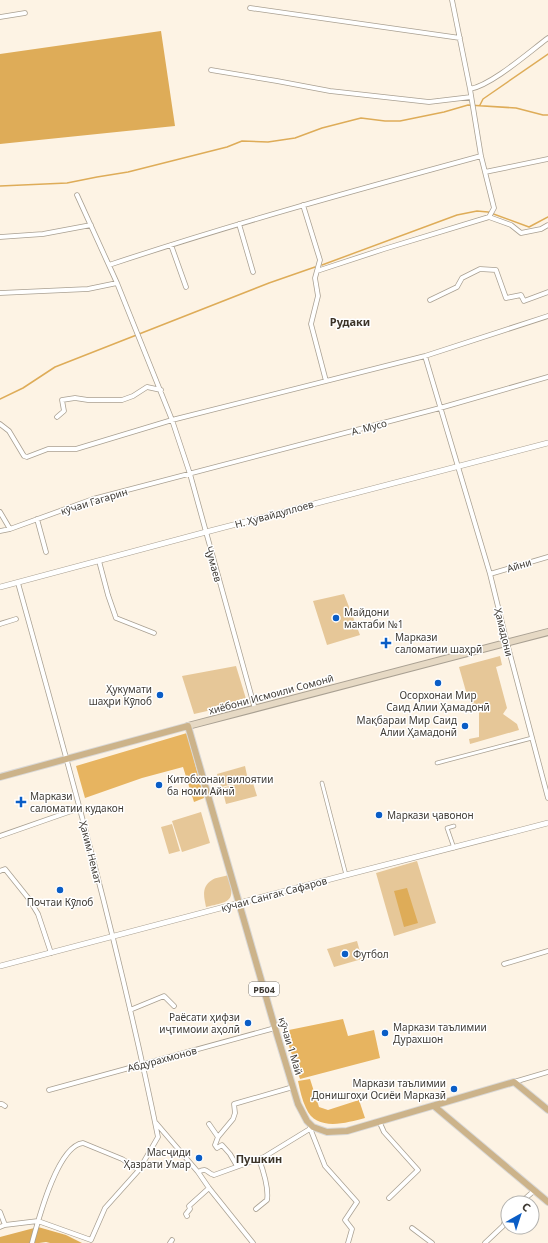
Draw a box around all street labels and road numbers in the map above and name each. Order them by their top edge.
street label: А. Мусо [350,416,388,438]
street label: кӯчаи Гагарин [59,484,129,518]
street label: Н. Ҳувайдуллоев [233,497,315,531]
street label: Ҷумаев [202,544,226,584]
street label: Айни [505,555,533,575]
street label: Ҳамадони [491,606,517,658]
street label: хиёбони Исмоили Сомонӣ [207,671,335,717]
street label: Ҳаким Немат [76,819,106,885]
street label: кӯчаи Сангак Сафаров [219,873,329,915]
road number: РБ04 [249,982,279,996]
street label: кӯчаи 1 Май [276,1015,306,1077]
street label: Абдурахмонов [126,1043,199,1075]

